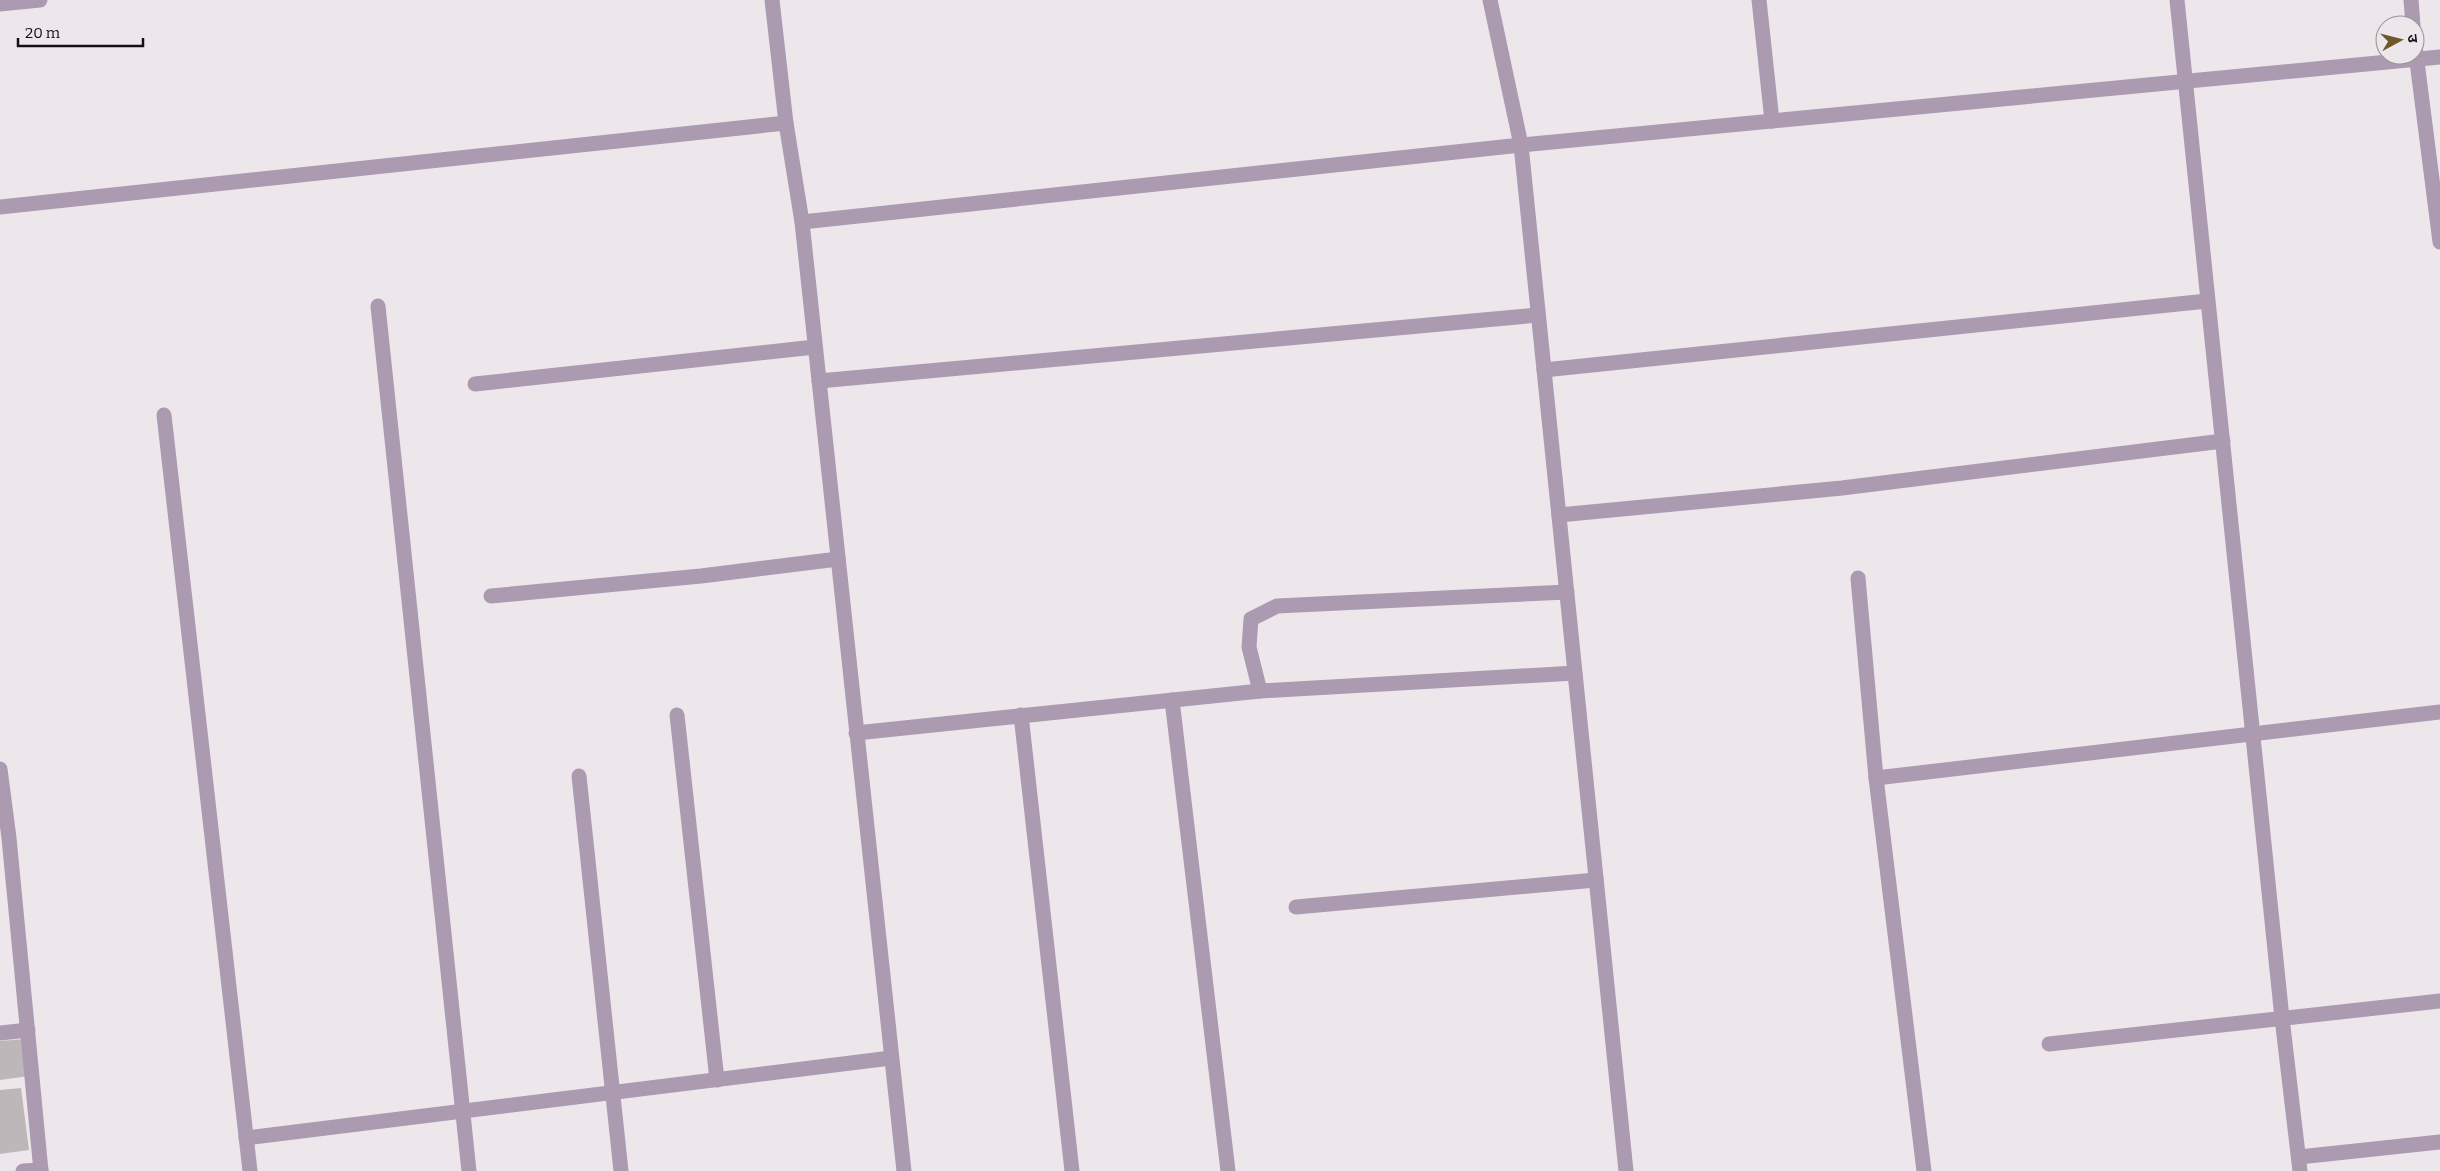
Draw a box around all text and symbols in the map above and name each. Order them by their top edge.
scale bar [18,15,142,47]
north arrow [2375,15,2425,65]
text: 20 m [25,24,61,42]
text: उ [2403,33,2421,44]

